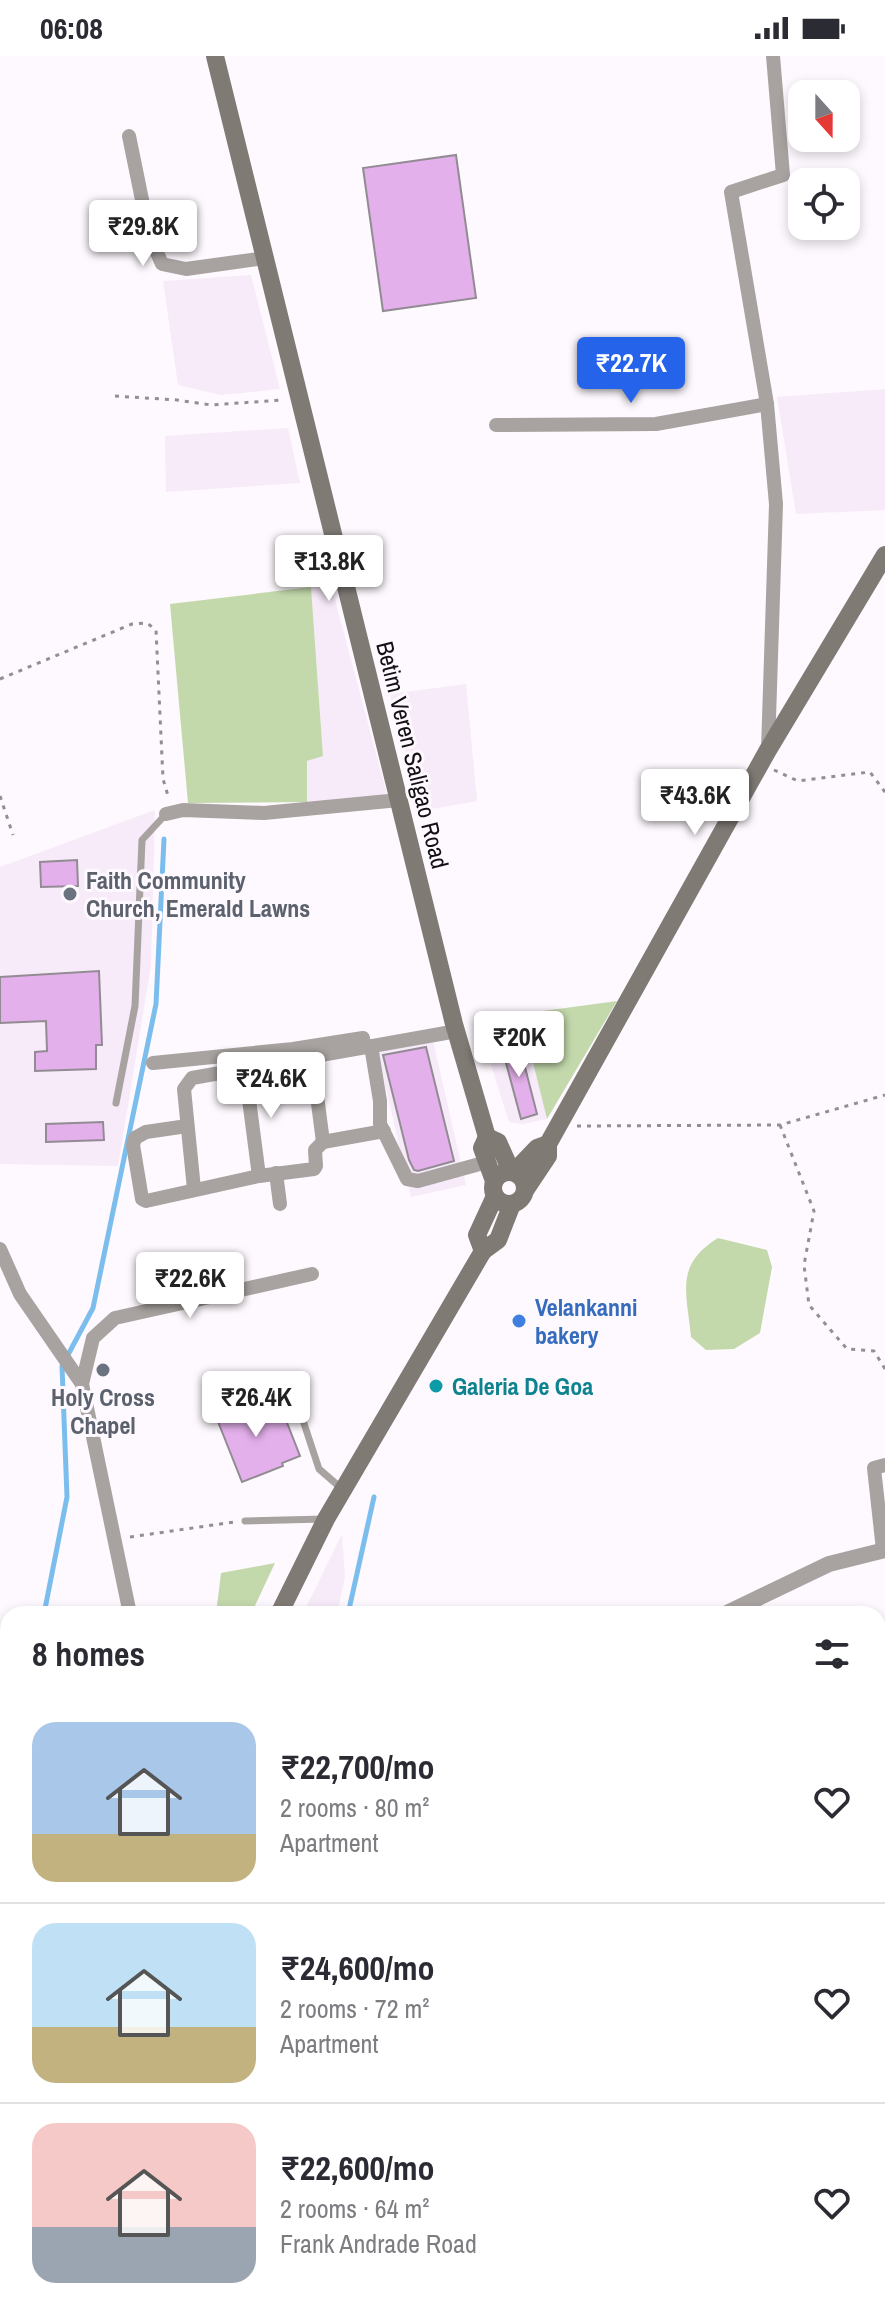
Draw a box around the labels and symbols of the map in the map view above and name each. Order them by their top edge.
north arrow [788,80,860,152]
pin: ₹29.8K [78,200,208,268]
pin: ₹22.7K [566,337,696,405]
pin: ₹13.8K [264,535,394,603]
street label: Betim Veren Saligao Road [369,638,457,872]
pin: ₹43.6K [630,769,760,837]
place label: Faith Community Church, Emerald Lawns [86,864,310,924]
marker: Faith Community Church, Emerald Lawns [61,885,79,903]
pin: ₹20K [472,1011,566,1079]
pin: ₹24.6K [206,1052,336,1120]
pin: ₹22.6K [125,1252,255,1320]
place label: Velankanni bakery [535,1291,637,1351]
marker: Velankanni bakery [510,1312,528,1330]
marker: Holy Cross Chapel [94,1361,112,1379]
place label: Galeria De Goa [452,1370,593,1402]
pin: ₹26.4K [191,1371,321,1439]
marker: Galeria De Goa [427,1377,445,1395]
place label: Holy Cross Chapel [51,1381,155,1441]

